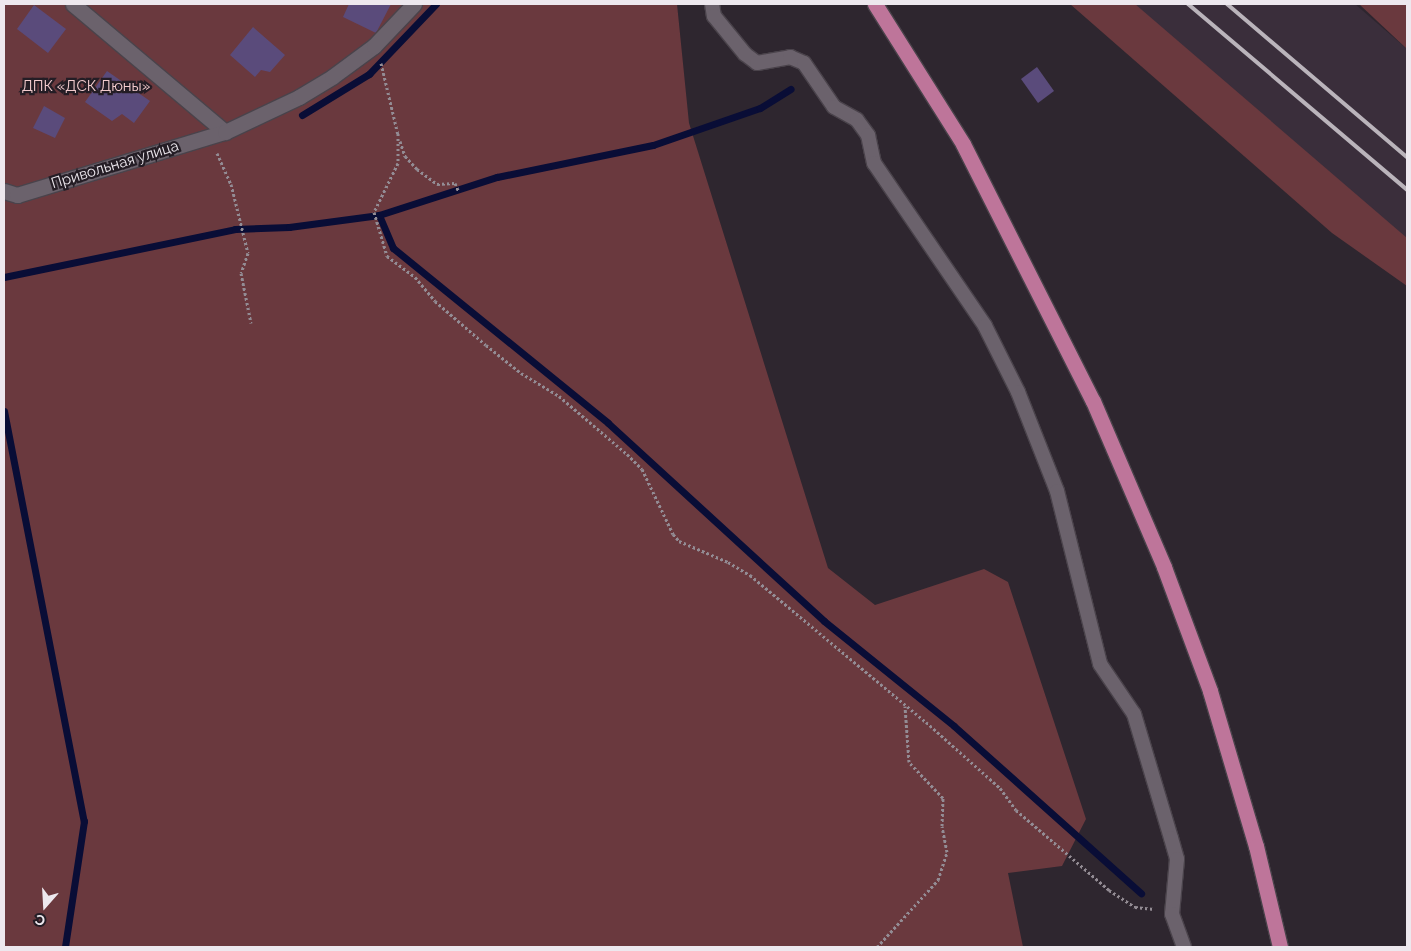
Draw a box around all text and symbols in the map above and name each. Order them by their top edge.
park label: ДПК «ДСК Дюны» [21,78,151,96]
street label: Привольная улица [49,137,181,193]
north arrow [20,881,70,931]
text: С [33,911,47,929]

